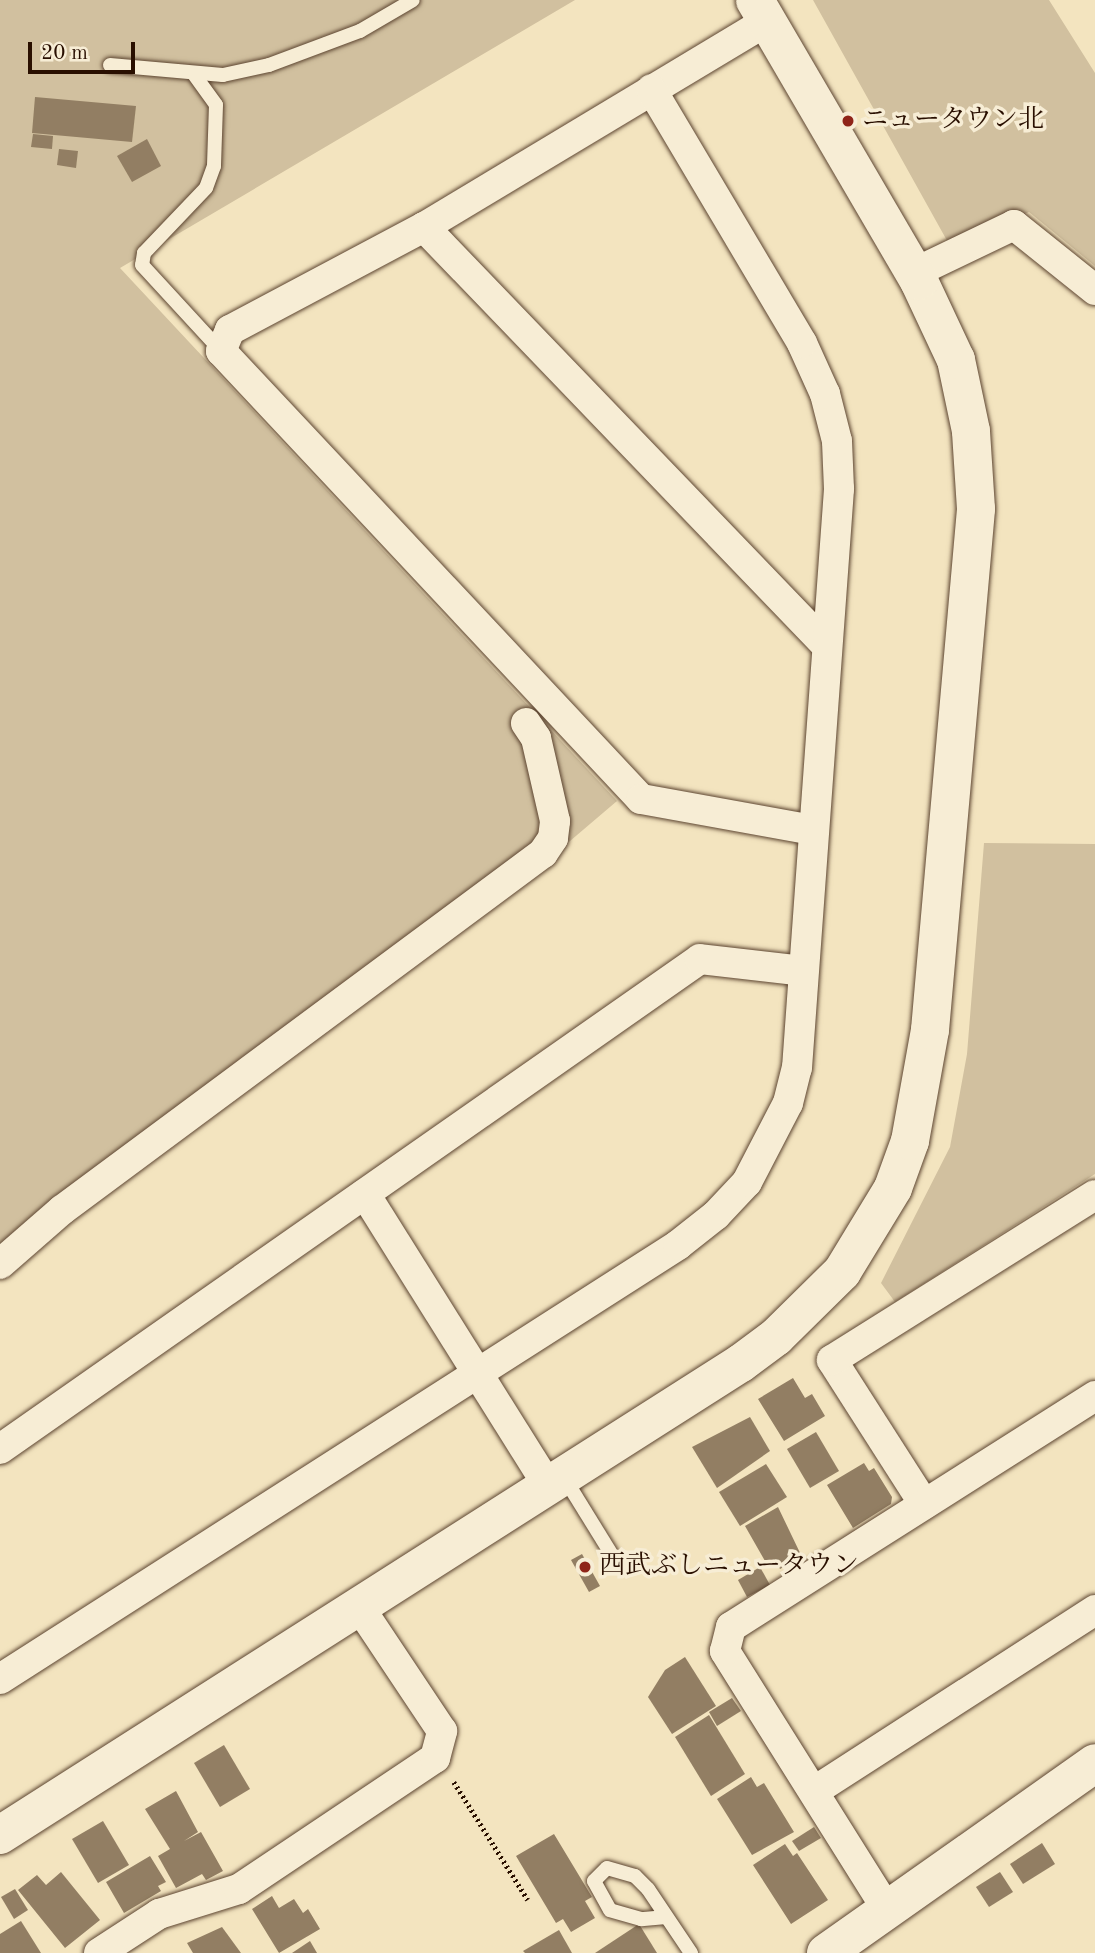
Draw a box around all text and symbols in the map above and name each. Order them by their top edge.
scale bar [32,28,138,72]
text: 20 m [41,43,88,64]
place label: ニュータウン北 [862,105,1044,137]
marker: ニュータウン北 [840,113,856,129]
place label: 西武ぶしニュータウン [599,1551,859,1583]
marker: 西武ぶしニュータウン [577,1559,593,1575]

